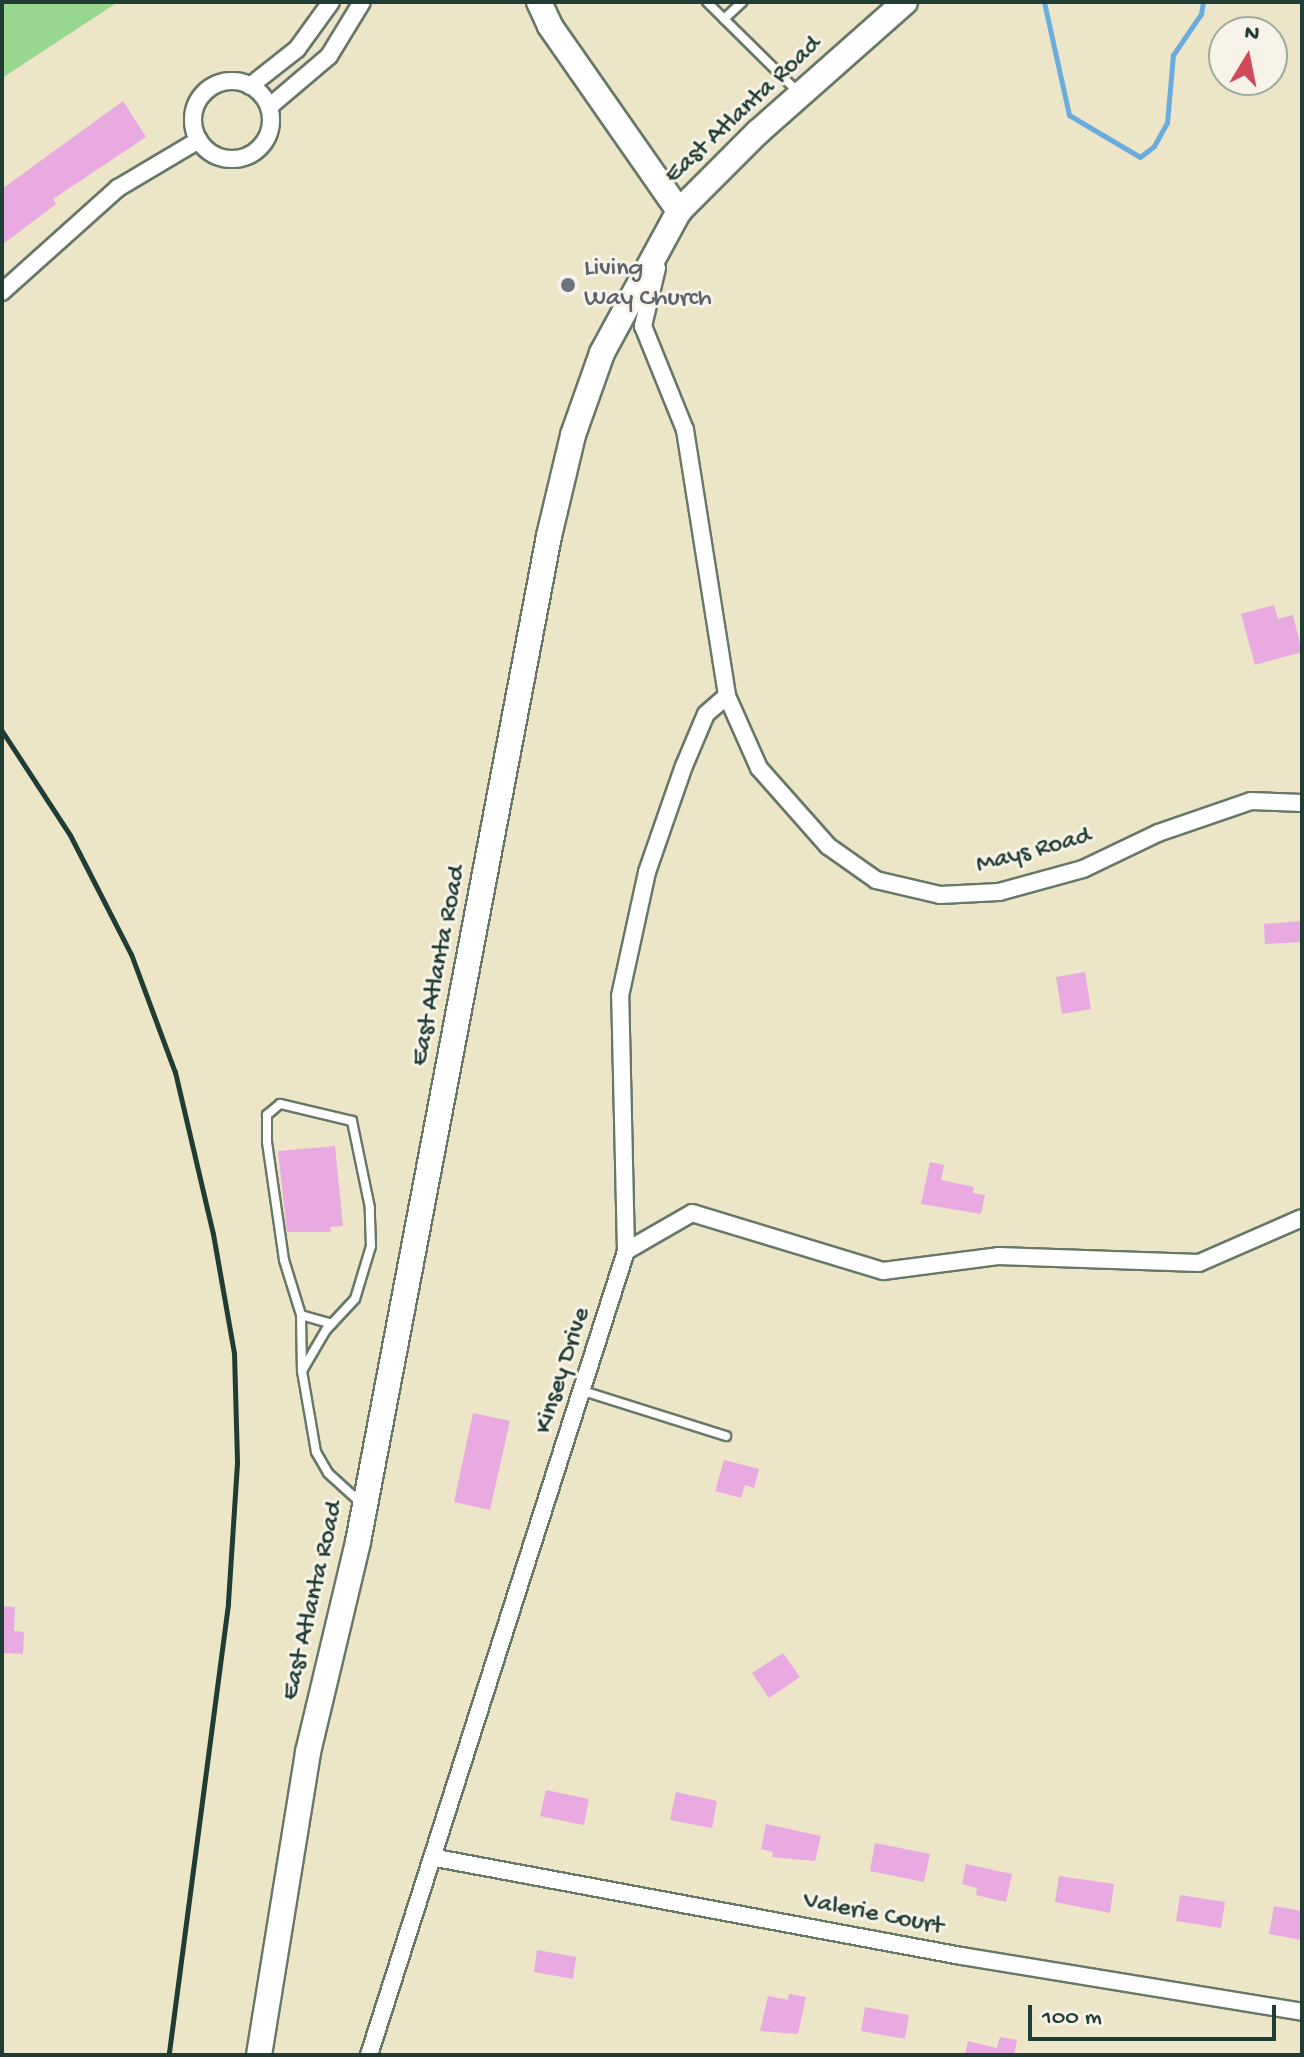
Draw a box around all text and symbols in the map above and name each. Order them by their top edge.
north arrow [1208,16,1288,96]
text: N [1242,20,1261,48]
street label: East Atlanta Road [659,30,829,192]
place label: Living Way Church [584,254,712,316]
marker: Living Way Church [559,276,577,294]
street label: Mays Road [973,822,1095,882]
street label: East Atlanta Road [405,863,475,1069]
street label: Kinsey Drive [529,1304,599,1438]
street label: East Atlanta Road [276,1498,352,1704]
street label: Valerie Court [800,1886,946,1944]
scale bar [1032,1989,1280,2039]
text: 100 m [1042,2004,1102,2033]

